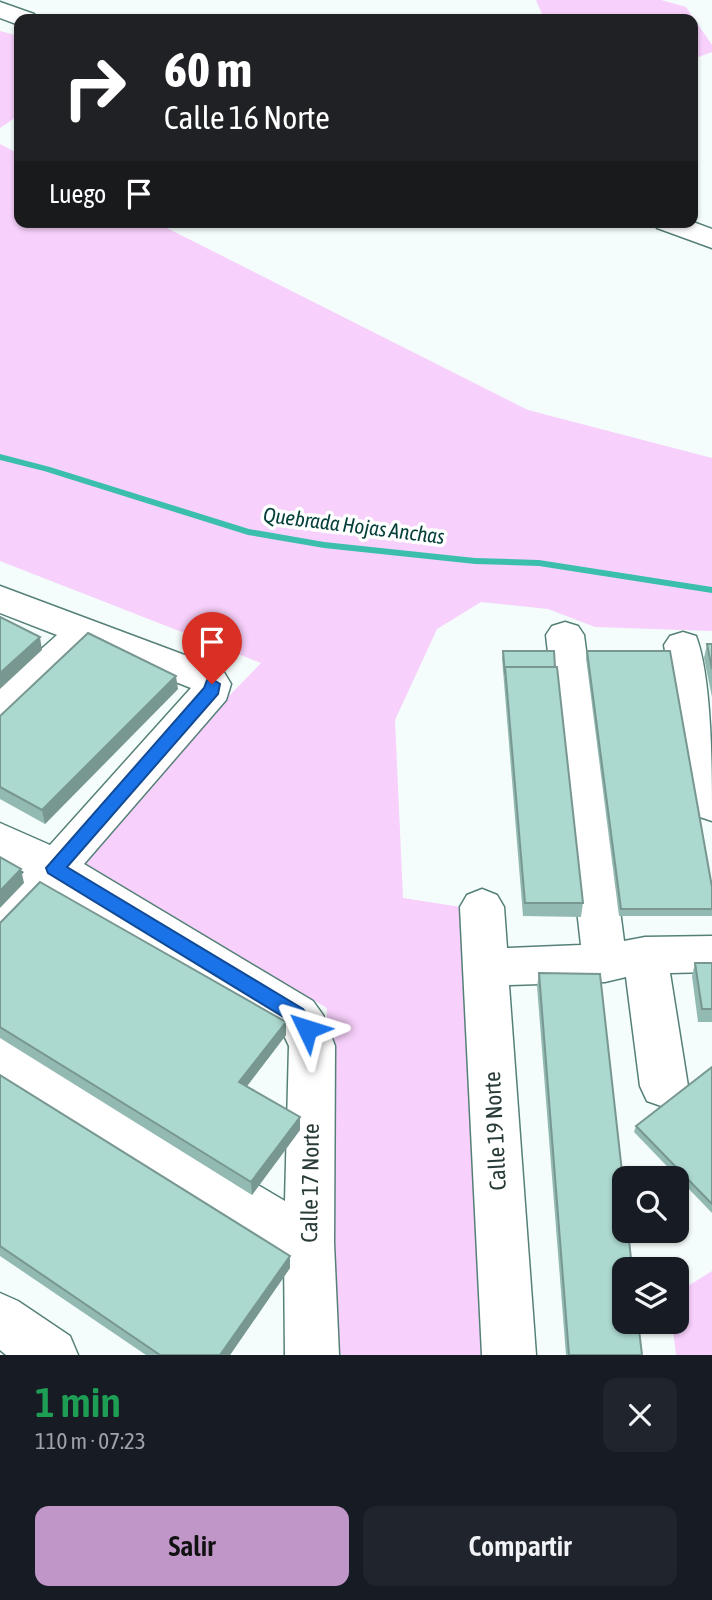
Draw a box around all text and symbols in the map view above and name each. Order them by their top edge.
text: 60 m [164,41,252,97]
icon: right [49,42,140,133]
text: Calle 16 Norte [164,99,330,136]
icon: arrive [120,175,158,213]
text: Luego [49,179,106,209]
water label: Quebrada Hojas Anchas [262,502,446,548]
pin [182,612,242,684]
icon: arrive [193,623,231,661]
position arrow [270,992,344,1066]
street label: Calle 19 Norte [479,1071,511,1191]
street label: Calle 17 Norte [296,1123,324,1243]
map controls [612,1166,689,1334]
button: search [612,1166,689,1243]
button: layers [612,1257,689,1334]
text: 1 min [35,1378,121,1426]
button: close [603,1378,677,1452]
text: 110 m · 07:23 [35,1428,146,1454]
button: Salir [35,1506,349,1586]
button: Compartir [363,1506,677,1586]

